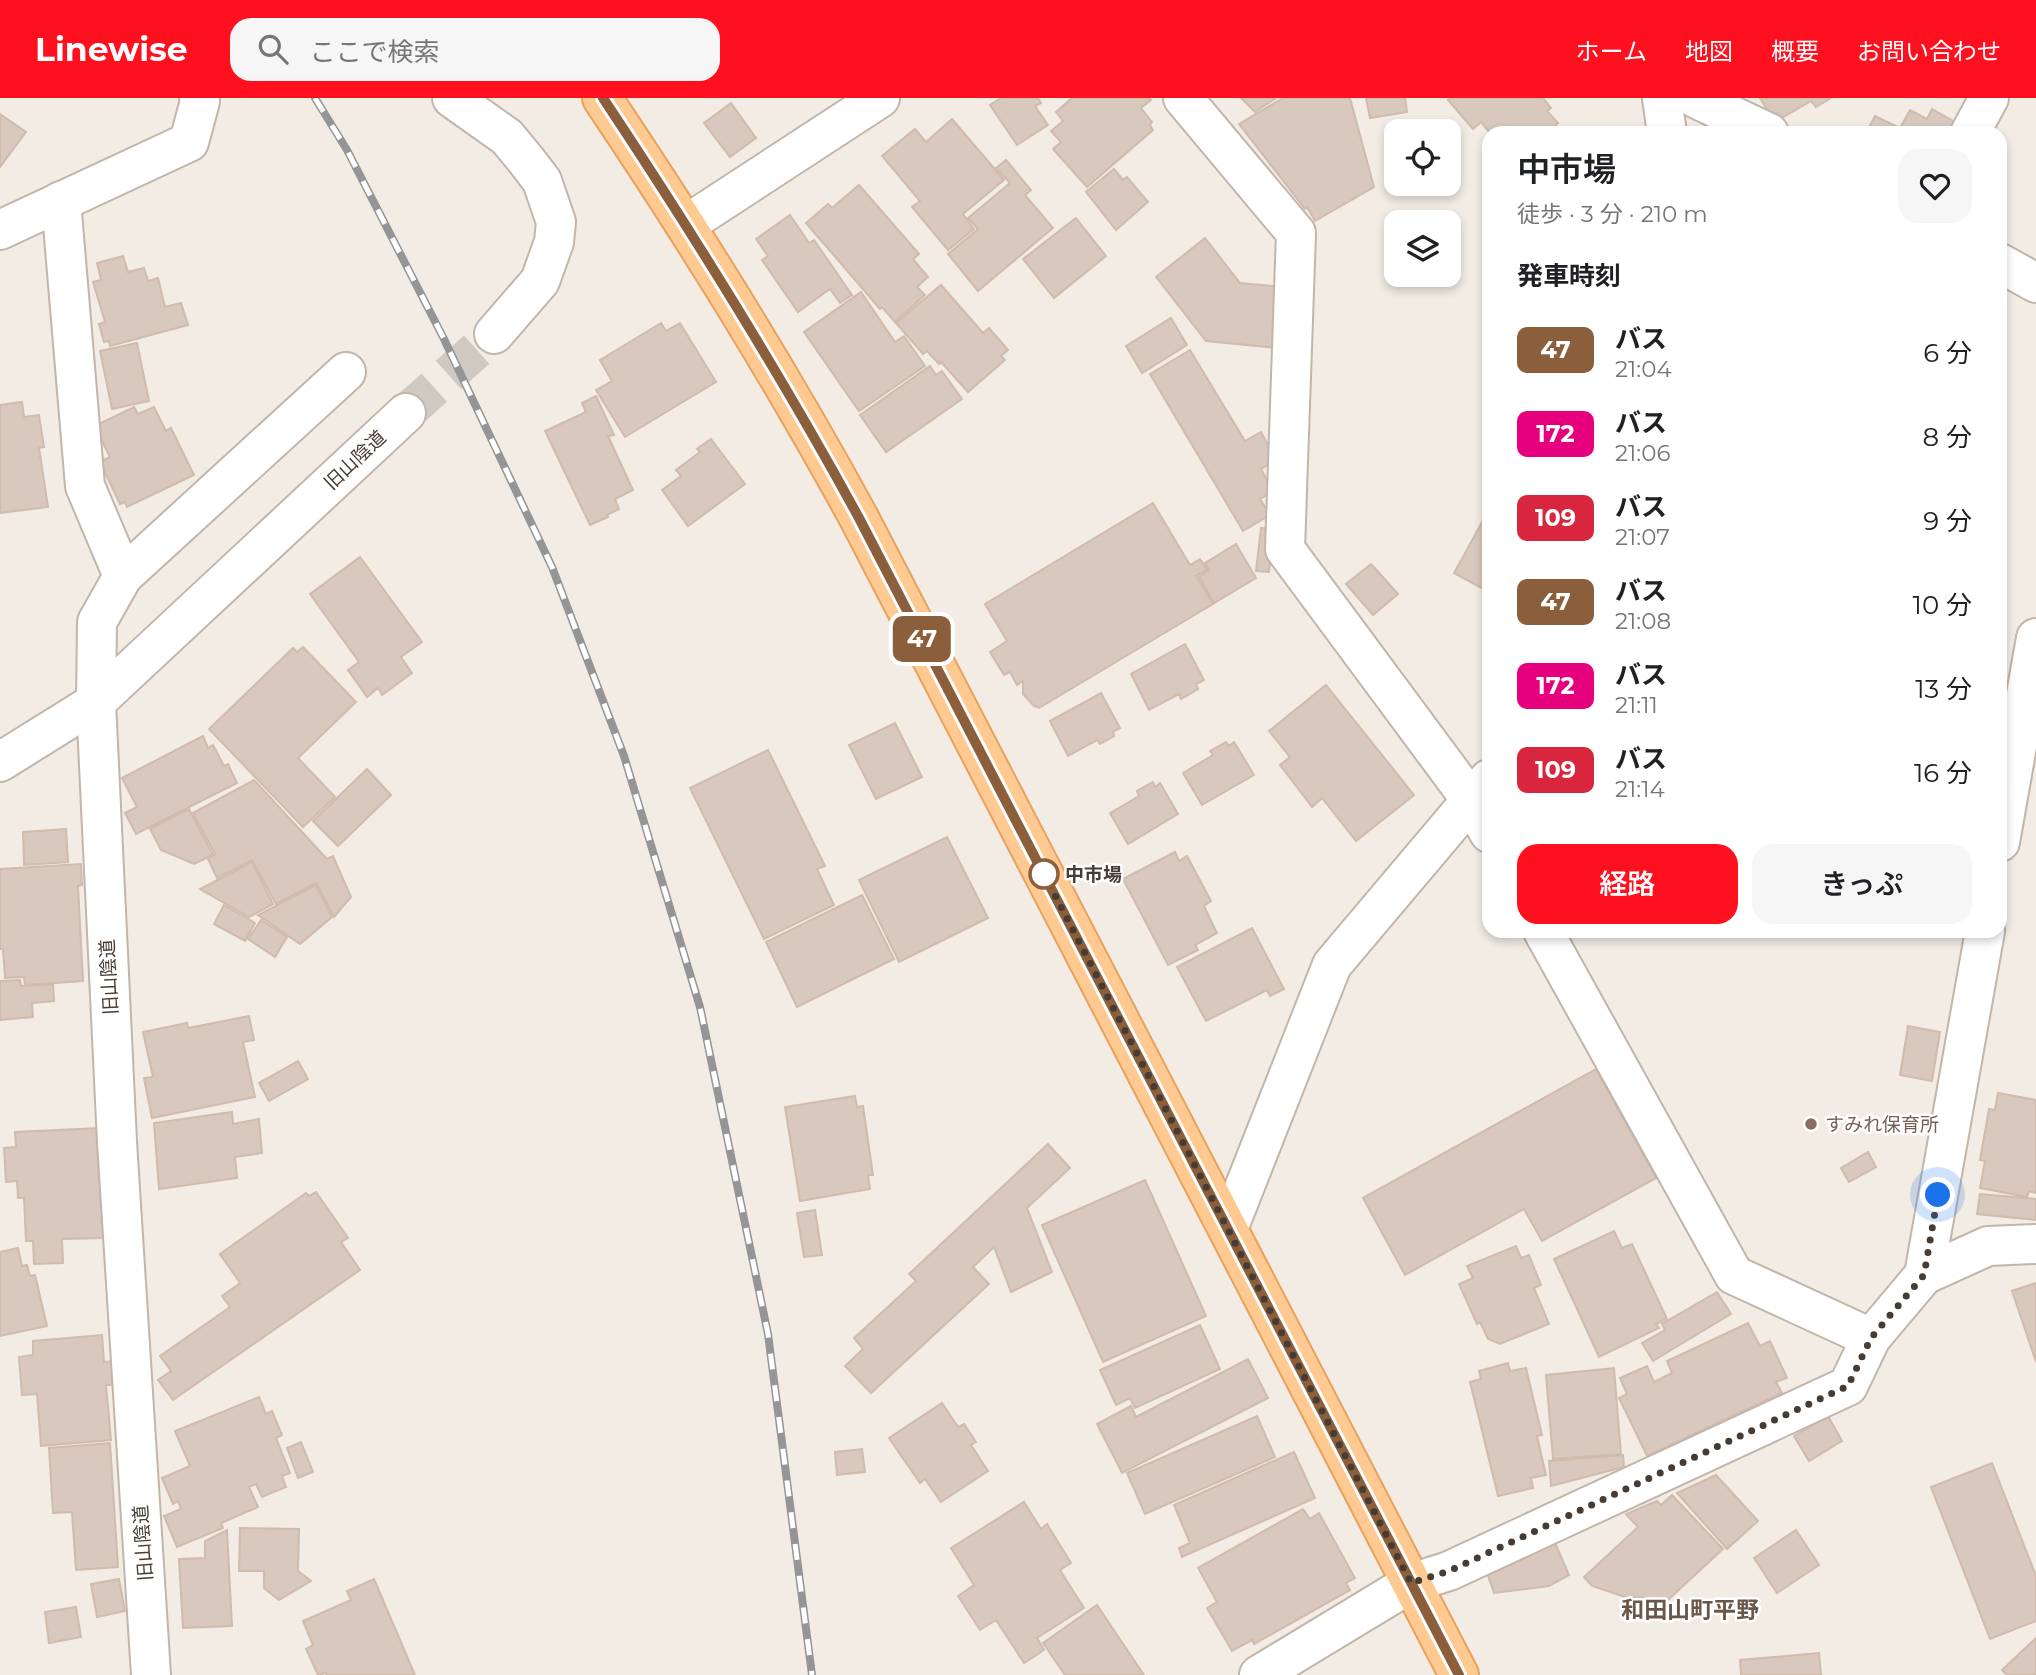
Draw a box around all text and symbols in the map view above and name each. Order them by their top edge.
search box [230,18,720,81]
text: Linewise [35,29,188,69]
icon: search [254,30,292,68]
text: ここで検索 [310,36,440,68]
text: ホーム [1576,37,1647,66]
text: 地図 [1685,37,1733,66]
text: 概要 [1771,37,1819,66]
text: お問い合わせ [1857,37,2001,66]
map controls [1384,119,1461,287]
button: locate [1384,119,1461,196]
text: 中市場 [1517,149,1616,189]
button: heart [1898,149,1972,223]
text: 徒歩 · 3 分 · 210 m [1517,200,1708,228]
button: layers [1384,210,1461,287]
text: 発車時刻 [1517,260,1621,292]
text: バス [1615,323,1667,355]
text: 47 [1540,335,1571,364]
text: 6 分 [1923,337,1972,369]
text: 21:04 [1615,355,1672,383]
text: バス [1615,407,1667,439]
text: 172 [1536,419,1575,448]
text: 8 分 [1923,421,1972,453]
street label: 旧山陰道 [319,426,391,494]
text: 21:06 [1615,439,1670,467]
text: バス [1615,491,1667,523]
text: 109 [1535,503,1576,532]
text: 9 分 [1923,505,1972,537]
text: 21:07 [1615,523,1670,551]
text: バス [1615,575,1667,607]
text: 47 [1540,587,1571,616]
text: 10 分 [1913,589,1972,621]
text: 21:08 [1615,607,1671,635]
line badge: 47 [890,616,954,662]
text: 47 [907,624,937,653]
text: バス [1615,659,1667,691]
text: 172 [1536,671,1575,700]
text: 13 分 [1915,673,1972,705]
text: 21:11 [1615,691,1658,719]
text: バス [1615,743,1667,775]
text: 109 [1535,755,1576,784]
text: 16 分 [1914,757,1972,789]
text: 21:14 [1615,775,1665,803]
button: 経路 [1517,844,1738,924]
button: きっぷ [1752,844,1972,924]
marker: 中市場 [1029,859,1059,889]
place label: 中市場 [1065,863,1122,886]
street label: 旧山陰道 [96,938,122,1016]
place label: すみれ保育所 [1825,1113,1939,1136]
marker: すみれ保育所 [1803,1116,1819,1132]
your location [1920,1177,1955,1212]
street label: 旧山陰道 [129,1504,157,1582]
district label: 和田山町平野 [1621,1596,1759,1624]

